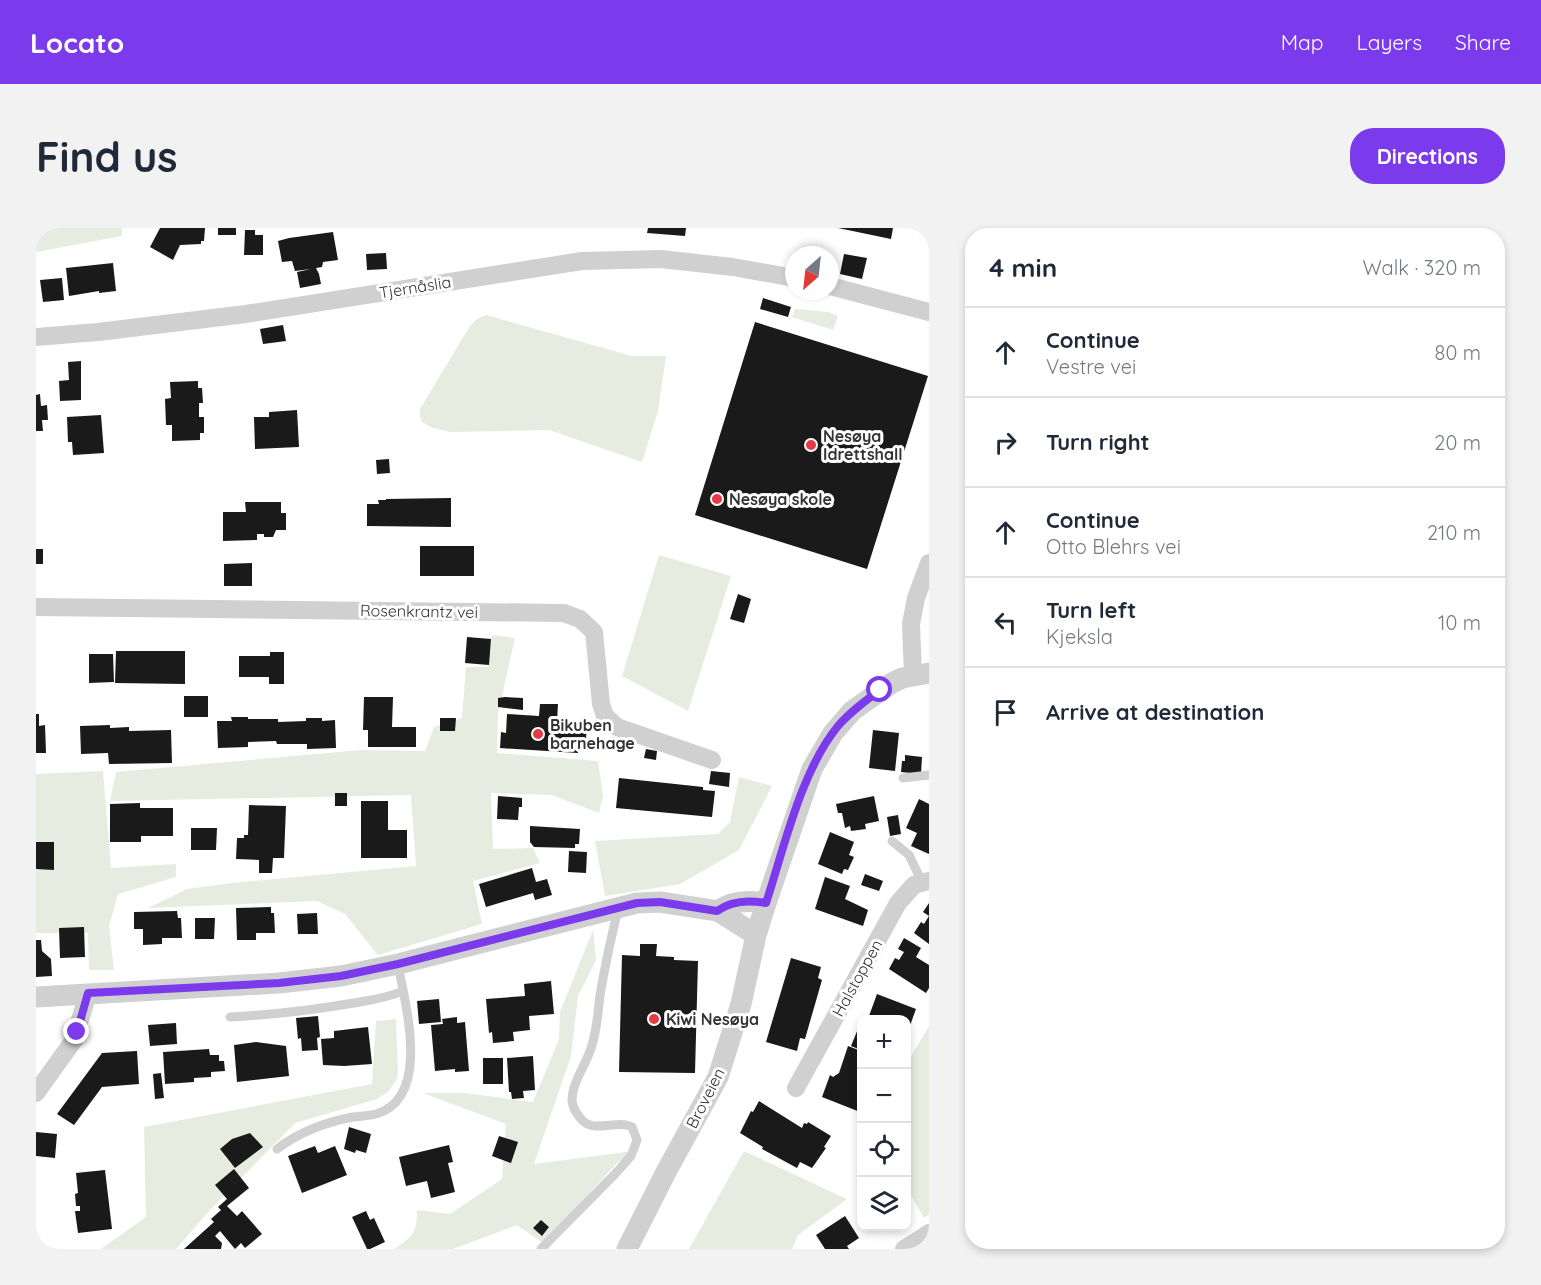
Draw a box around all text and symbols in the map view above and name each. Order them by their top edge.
text: Locato [30,25,124,60]
text: Map [1281,29,1324,55]
text: Layers [1357,29,1422,55]
text: Share [1455,29,1511,55]
button: Directions [1350,128,1505,184]
text: Find us [36,130,178,183]
north arrow [785,246,839,300]
text: 4 min [989,251,1057,284]
text: Walk · 320 m [1362,255,1481,280]
street label: Tjernåslia [378,271,452,303]
text: Continue [1046,326,1140,354]
icon: ahead [989,336,1022,369]
text: 80 m [1435,340,1481,365]
text: Vestre vei [1046,354,1136,379]
place label: Nesøya Idrettshall [823,426,903,464]
icon: right [989,426,1022,459]
text: Turn right [1046,428,1150,456]
text: 20 m [1434,430,1481,455]
marker: Nesøya Idrettshall [804,438,818,452]
place label: Nesøya skole [729,489,832,509]
marker: Nesøya skole [710,492,724,506]
text: Continue [1046,506,1140,534]
icon: ahead [989,516,1022,549]
text: 210 m [1427,520,1481,545]
text: Otto Blehrs vei [1046,534,1181,559]
text: Turn left [1046,596,1136,624]
street label: Rosenkrantz vei [360,600,478,622]
icon: left [989,606,1022,639]
text: 10 m [1438,610,1481,635]
text: Kjeksla [1046,624,1113,649]
route start [866,676,892,702]
icon: arrive [989,696,1022,729]
text: Arrive at destination [1046,698,1264,726]
place label: Bikuben barnehage [550,715,635,753]
marker: Bikuben barnehage [531,727,545,741]
street label: Halstoppen [828,936,886,1020]
place label: Kiwi Nesøya [666,1009,759,1029]
marker: Kiwi Nesøya [647,1012,661,1026]
map controls [857,1015,911,1231]
button: + [857,1015,911,1069]
route end [63,1018,89,1044]
street label: Broveien [681,1065,729,1131]
button: − [857,1069,911,1123]
button: locate [857,1123,911,1177]
button: layers [857,1177,911,1231]

